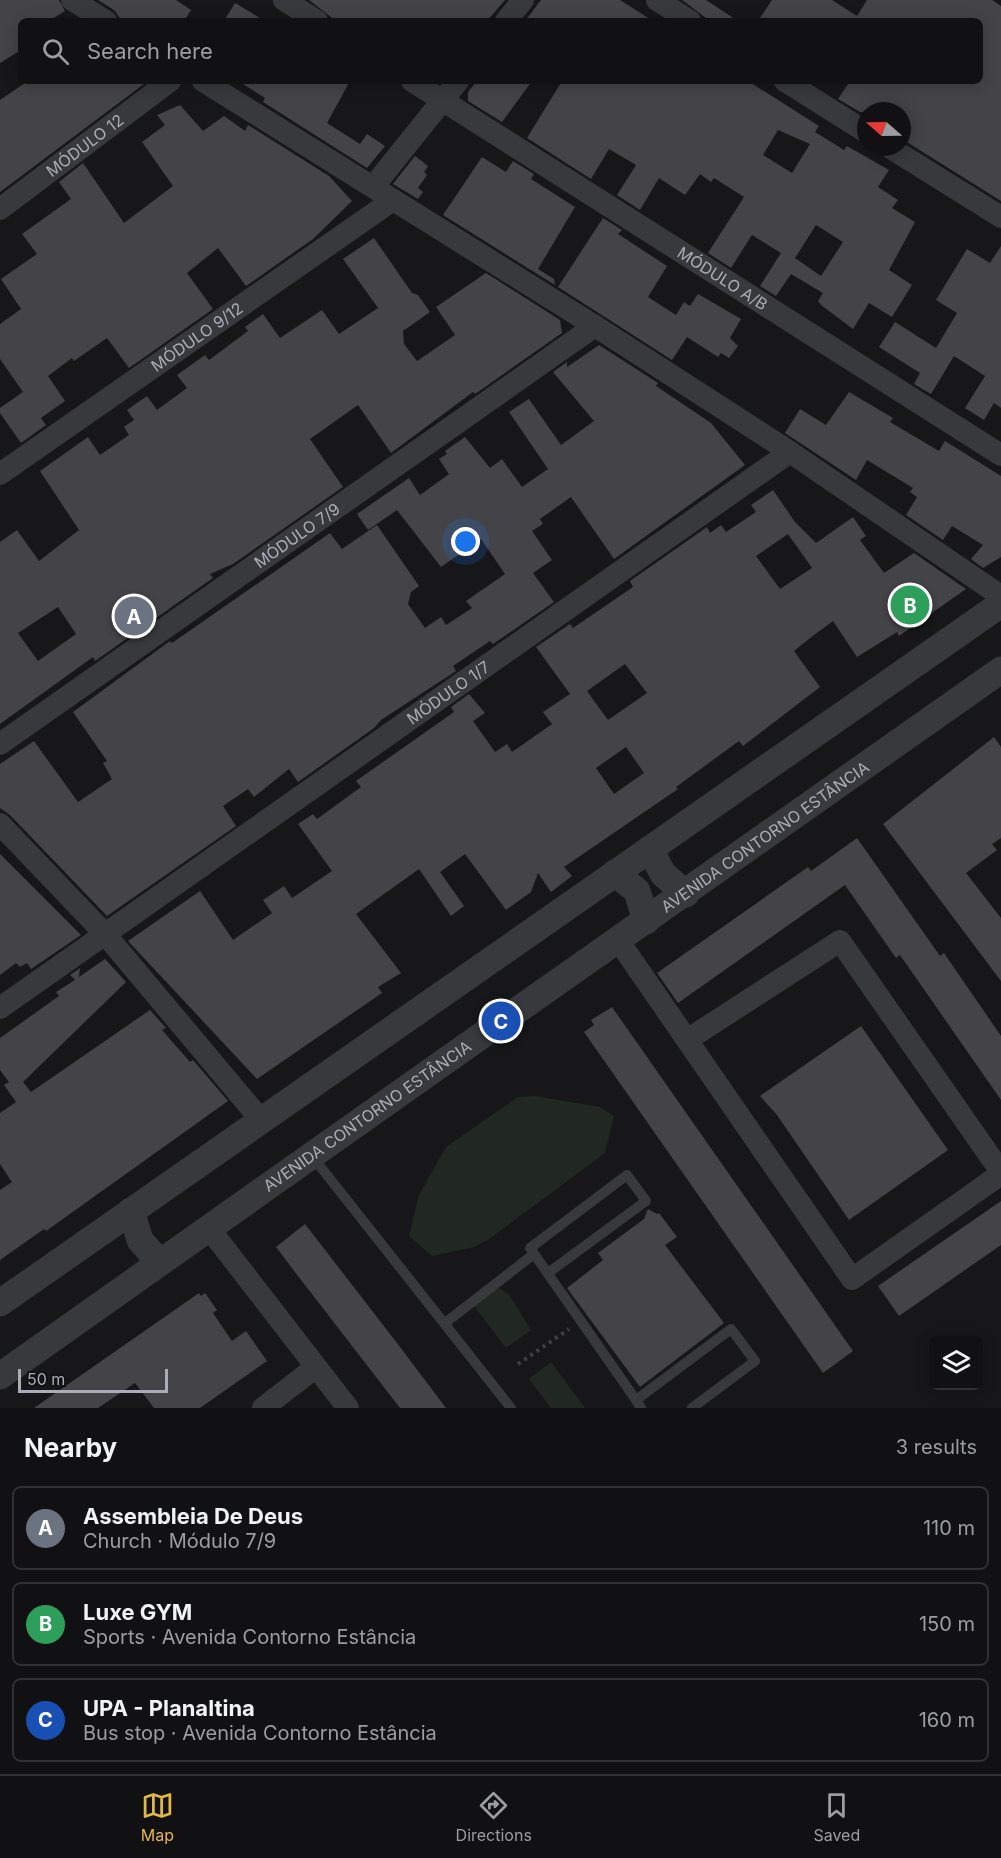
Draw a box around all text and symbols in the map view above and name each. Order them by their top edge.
search box [18,18,983,84]
icon: search [39,35,72,68]
text: Search here [87,38,213,64]
north arrow [857,102,911,156]
street label: MÓDULO 12 [42,110,127,181]
street label: MÓDULO A/B [674,242,772,314]
street label: MÓDULO 9/12 [147,298,247,376]
street label: MÓDULO 7/9 [250,498,344,572]
your location [451,527,480,556]
pin: B [890,582,930,628]
pin: A [114,594,154,638]
street label: MÓDULO 1/7 [403,657,493,729]
street label: AVENIDA CONTORNO ESTÂNCIA [657,757,873,917]
pin: C [482,998,520,1044]
street label: AVENIDA CONTORNO ESTÂNCIA [259,1036,475,1196]
map controls [929,1336,983,1390]
button: layers [929,1336,983,1390]
scale bar [18,1366,168,1394]
text: 50 m [27,1369,65,1389]
text: Nearby [24,1432,117,1463]
text: 3 results [896,1435,977,1459]
text: Assembleia De Deus [83,1503,303,1529]
text: A [38,1516,53,1540]
text: 110 m [923,1516,975,1540]
text: Church · Módulo 7/9 [83,1529,276,1553]
text: Luxe GYM [83,1599,192,1625]
text: B [39,1612,52,1636]
text: 150 m [919,1612,975,1636]
text: Sports · Avenida Contorno Estância [83,1625,416,1649]
text: UPA - Planaltina [83,1695,255,1721]
text: C [38,1708,53,1732]
text: 160 m [919,1708,975,1732]
text: Bus stop · Avenida Contorno Estância [83,1721,437,1745]
tab: Map [141,1789,174,1845]
tab: Directions [456,1789,532,1845]
tab: Saved [813,1789,860,1845]

